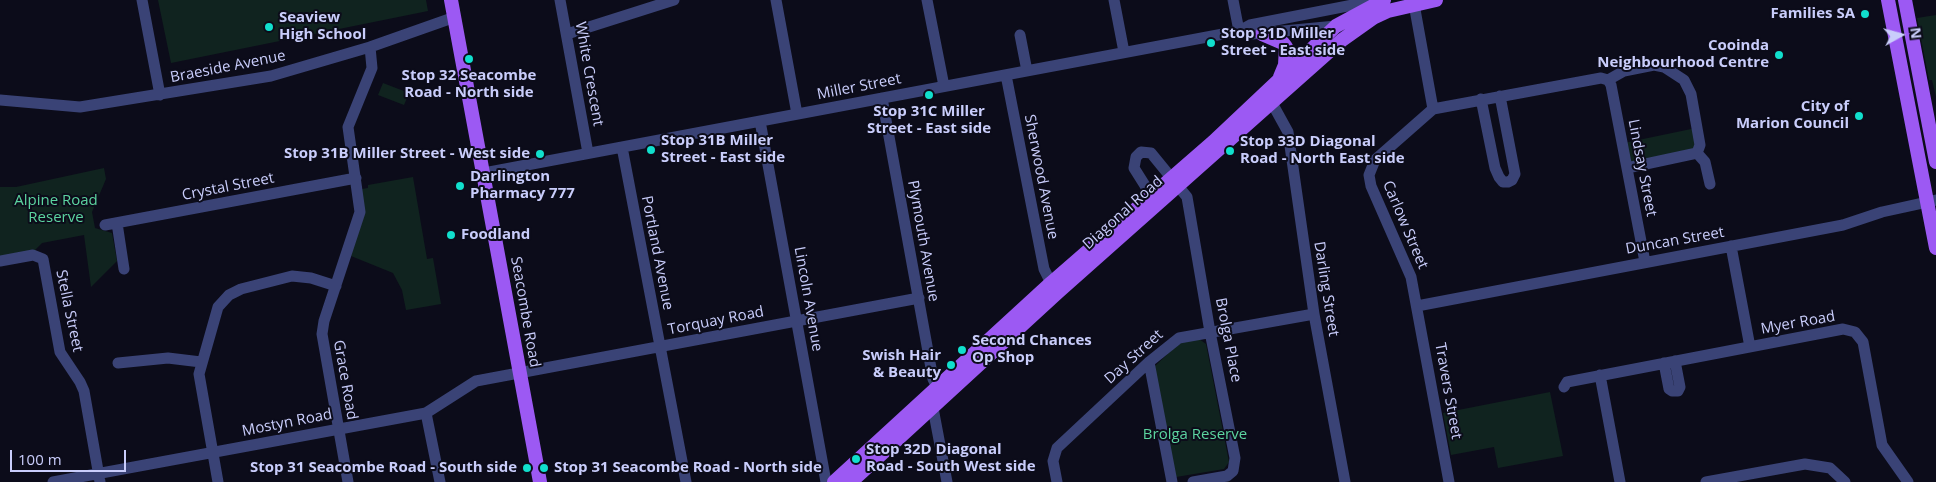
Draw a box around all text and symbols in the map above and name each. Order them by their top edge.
place label: Families SA [1770,5,1855,23]
marker: Families SA [1859,8,1871,20]
place label: Seaview High School [279,9,366,44]
north arrow [1876,10,1926,60]
street label: White Crescent [571,20,607,128]
marker: Seaview High School [263,21,275,33]
place label: Stop 31D Miller Street - East side [1221,25,1345,60]
text: N [1906,26,1927,40]
marker: Stop 31D Miller Street - East side [1205,37,1217,49]
place label: Cooinda Neighbourhood Centre [1597,37,1769,72]
street label: Braeside Avenue [169,47,287,87]
marker: Cooinda Neighbourhood Centre [1773,49,1785,61]
marker: Stop 32 Seacombe Road - North side [463,53,475,65]
place label: Stop 32 Seacombe Road - North side [402,67,536,102]
street label: Miller Street [815,70,903,104]
marker: Stop 31C Miller Street - East side [923,89,935,101]
place label: City of Marion Council [1736,98,1849,133]
place label: Stop 31C Miller Street - East side [867,103,991,138]
marker: City of Marion Council [1853,110,1865,122]
street label: Sherwood Avenue [1020,113,1062,241]
street label: Lindsay Street [1624,118,1660,218]
place label: Stop 31B Miller Street - East side [661,132,785,167]
place label: Stop 33D Diagonal Road - North East side [1240,133,1405,168]
marker: Stop 31B Miller Street - East side [645,144,657,156]
place label: Stop 31B Miller Street - West side [284,145,530,163]
marker: Stop 33D Diagonal Road - North East side [1224,145,1236,157]
marker: Stop 31B Miller Street - West side [534,148,546,160]
place label: Darlington Pharmacy 777 [470,168,575,203]
street label: Crystal Street [180,169,276,205]
street label: Diagonal Road [1079,172,1167,254]
street label: Carlow Street [1378,178,1432,272]
street label: Plymouth Avenue [903,179,943,303]
marker: Darlington Pharmacy 777 [454,180,466,192]
park label: Alpine Road Reserve [14,192,98,227]
street label: Portland Avenue [637,194,677,312]
street label: Duncan Street [1624,223,1726,259]
place label: Foodland [461,226,530,244]
marker: Foodland [445,229,457,241]
street label: Darling Street [1310,240,1342,338]
street label: Lincoln Avenue [790,245,826,353]
street label: Seacombe Road [506,255,544,369]
street label: Stella Street [51,268,87,354]
street label: Brolga Place [1211,296,1245,384]
street label: Torquay Road [667,303,765,339]
street label: Myer Road [1759,308,1837,338]
street label: Day Street [1101,326,1167,388]
place label: Second Chances Op Shop [972,332,1092,367]
street label: Grace Road [329,339,361,421]
street label: Travers Street [1431,341,1465,441]
marker: Second Chances Op Shop [956,344,968,356]
place label: Swish Hair & Beauty [862,347,941,382]
marker: Swish Hair & Beauty [945,359,957,371]
street label: Mostyn Road [240,405,334,441]
park label: Brolga Reserve [1143,426,1247,444]
scale bar [12,440,129,472]
place label: Stop 32D Diagonal Road - South West side [866,441,1036,476]
text: 100 m [18,449,62,469]
marker: Stop 32D Diagonal Road - South West side [850,453,862,465]
place label: Stop 31 Seacombe Road - South side [250,459,517,477]
place label: Stop 31 Seacombe Road - North side [554,459,822,477]
marker: Stop 31 Seacombe Road - South side [521,462,533,474]
marker: Stop 31 Seacombe Road - North side [538,462,550,474]

